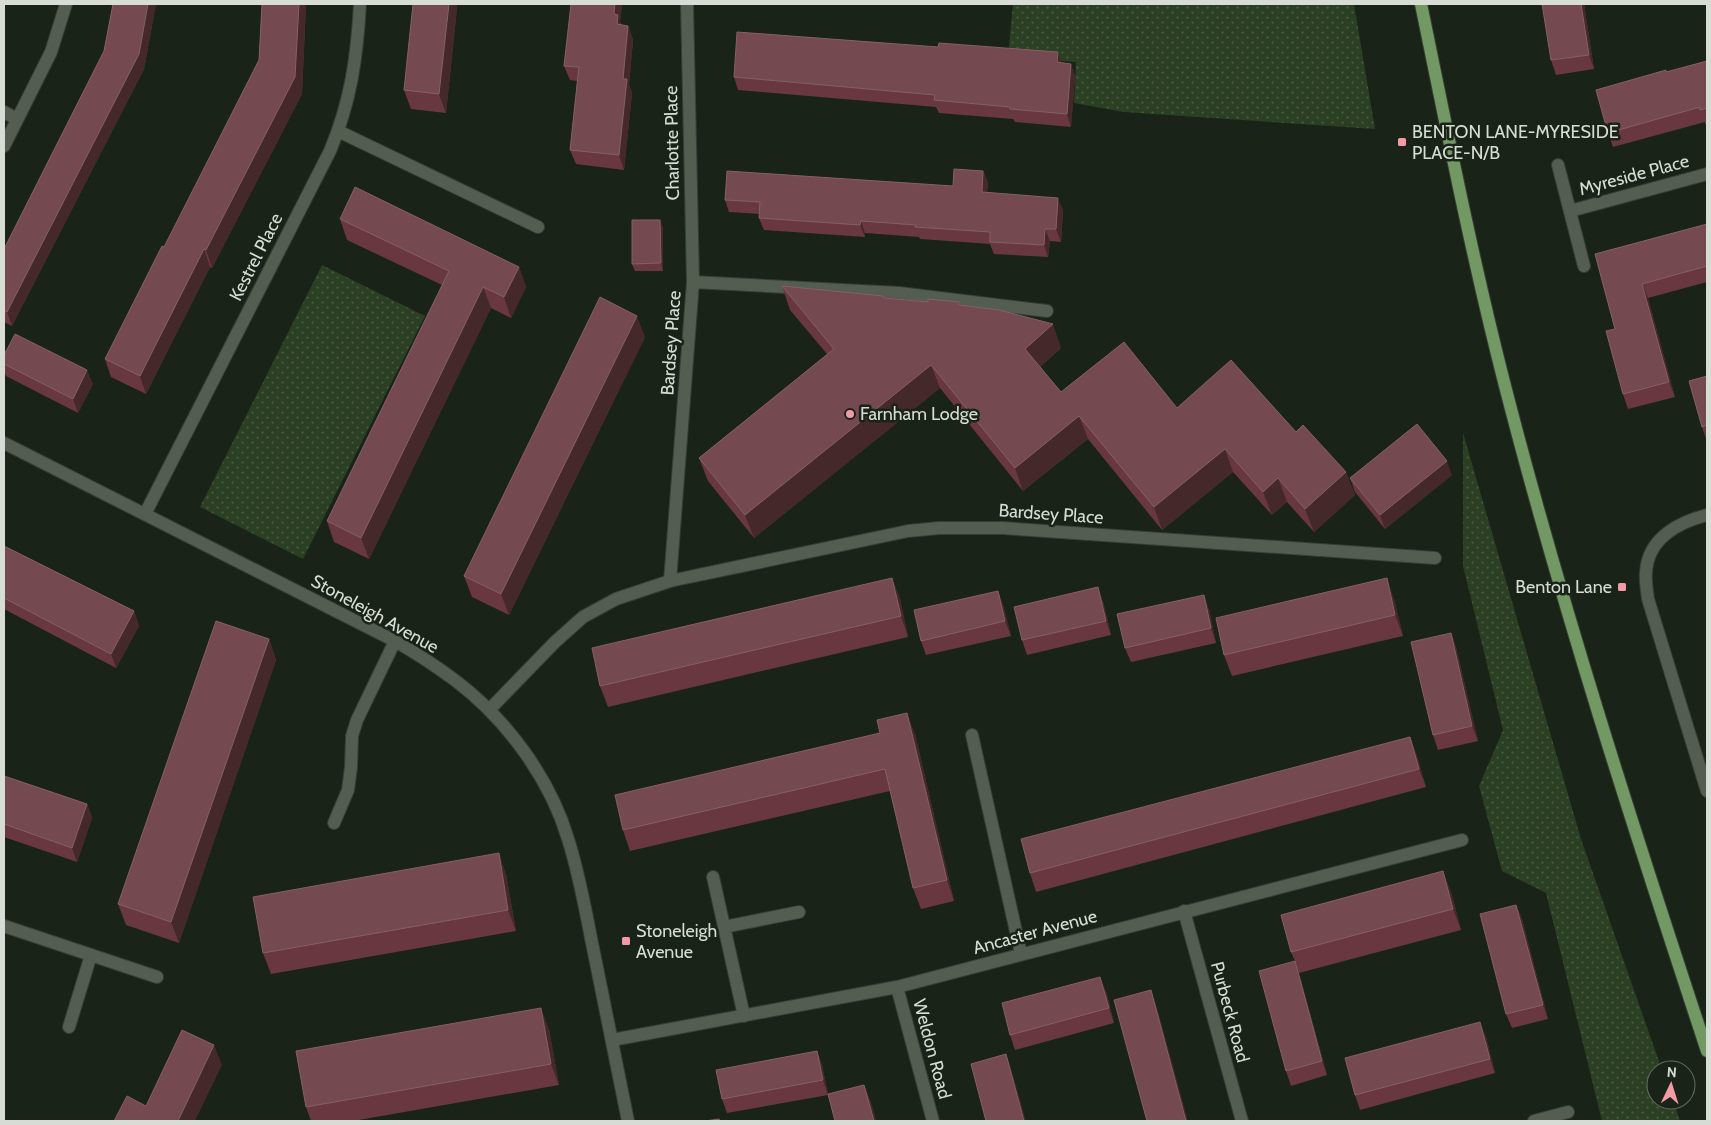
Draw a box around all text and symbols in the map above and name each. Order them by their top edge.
street label: Charlotte Place [660,85,684,201]
place label: BENTON LANE-MYRESIDE PLACE-N/B [1412,121,1619,164]
marker: BENTON LANE-MYRESIDE PLACE-N/B [1396,136,1408,148]
street label: Myreside Place [1577,150,1691,200]
street label: Kestrel Place [224,209,288,305]
street label: Bardsey Place [656,290,686,396]
place label: Farnham Lodge [860,403,978,425]
marker: Farnham Lodge [844,408,856,420]
street label: Bardsey Place [998,499,1104,529]
street label: Stoneleigh Avenue [307,570,443,658]
place label: Benton Lane [1515,576,1612,598]
marker: Benton Lane [1616,581,1628,593]
street label: Ancaster Avenue [971,905,1099,959]
place label: Stoneleigh Avenue [636,920,717,963]
marker: Stoneleigh Avenue [620,935,632,947]
street label: Purbeck Road [1206,959,1254,1065]
street label: Weldon Road [908,997,956,1101]
north arrow [1646,1060,1696,1110]
text: N [1666,1063,1677,1081]

